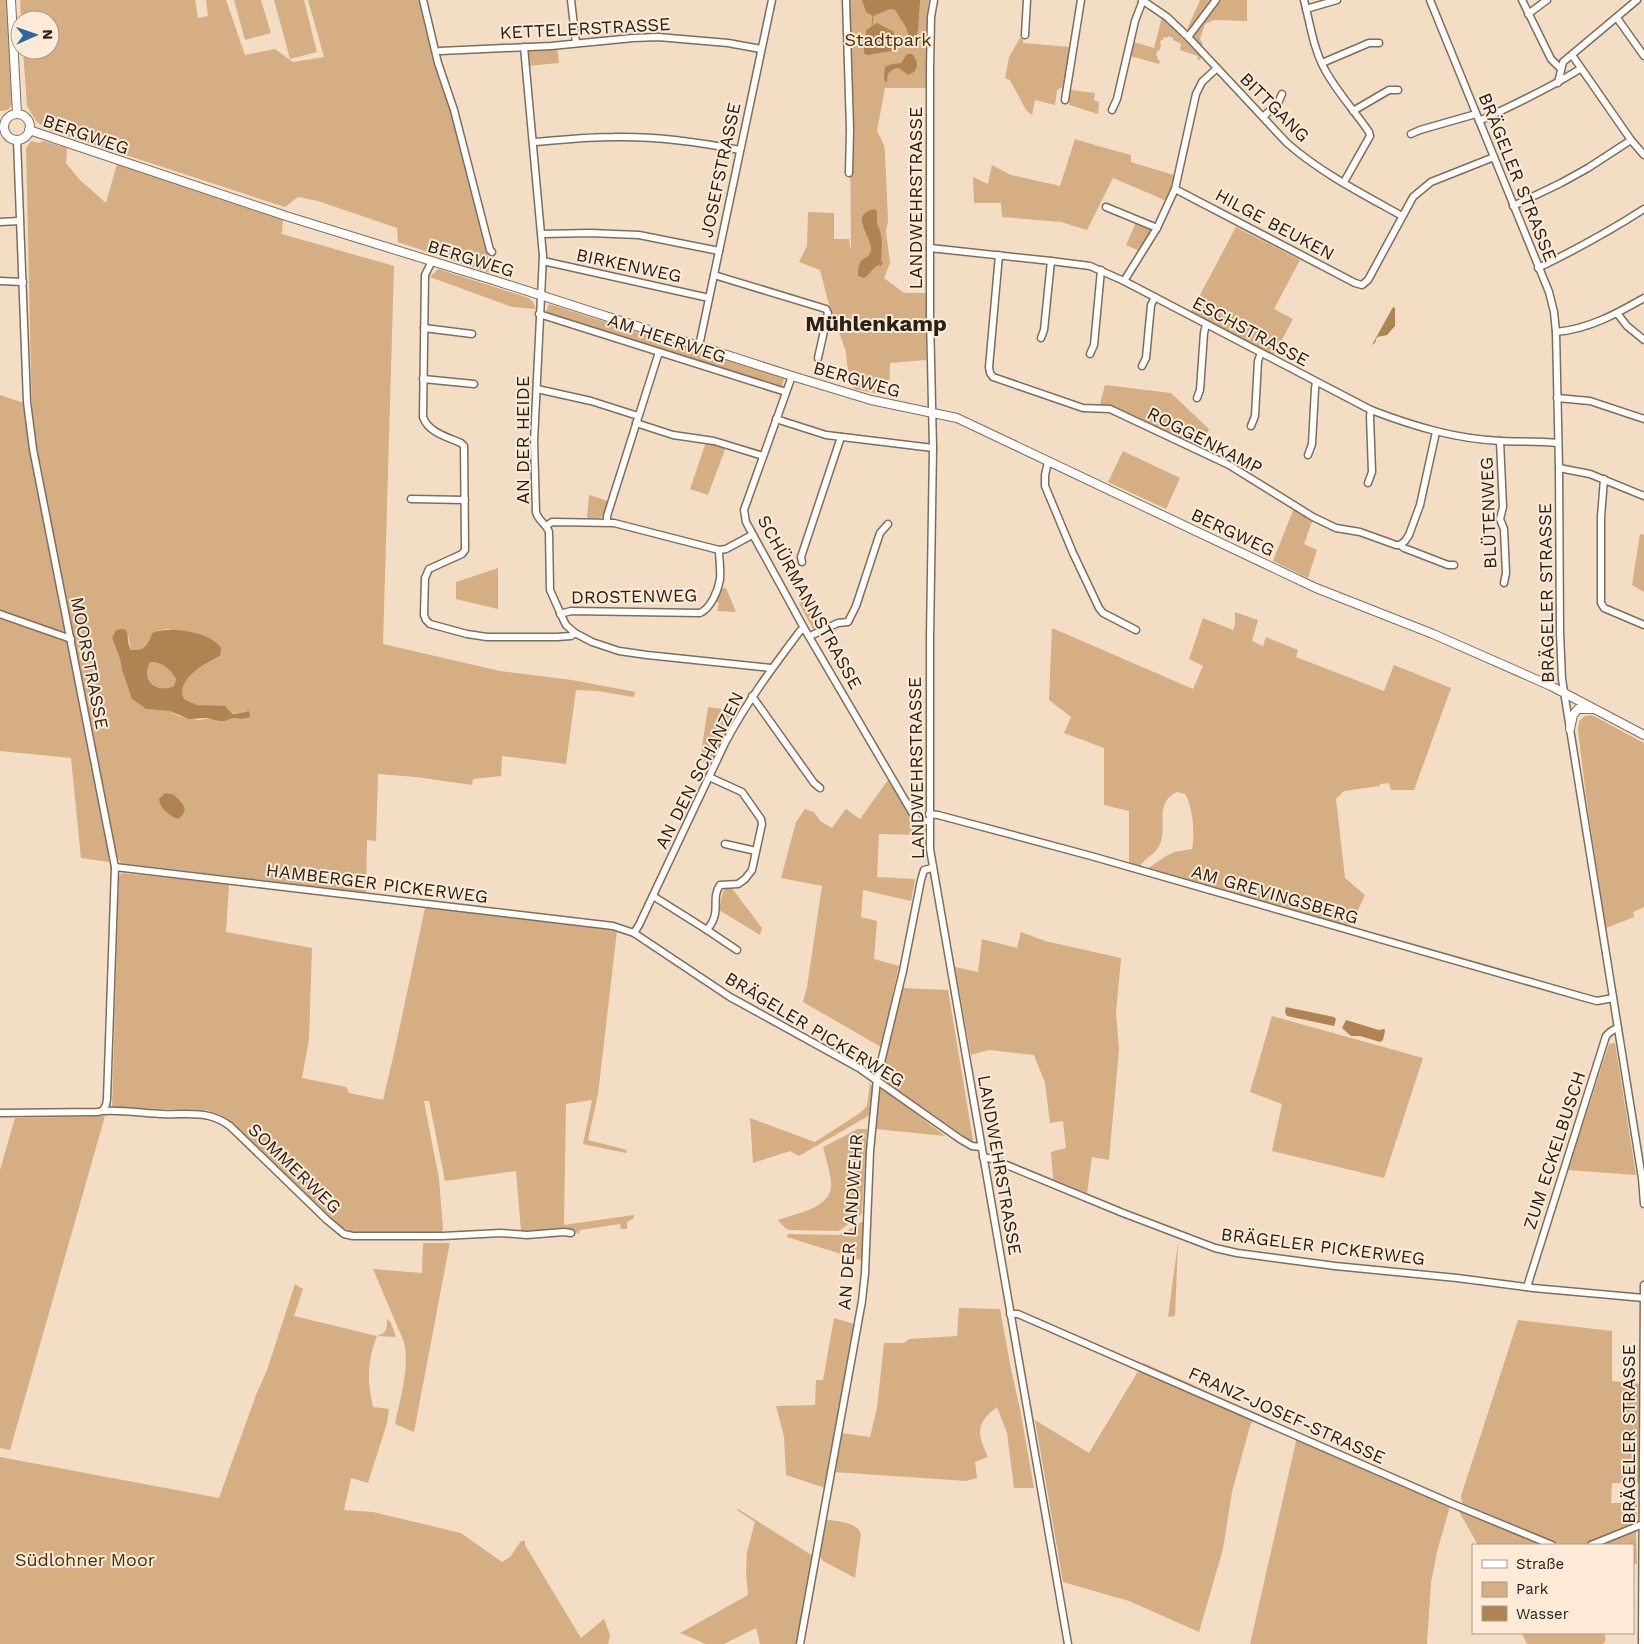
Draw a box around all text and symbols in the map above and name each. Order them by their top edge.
north arrow [10,10,60,60]
street label: KETTELERSTRASSE [499,13,671,43]
text: N [40,29,56,40]
park label: Stadtpark [844,29,932,50]
street label: BITTGANG [1236,68,1314,146]
street label: BRÄGELER STRASSE [1475,90,1561,264]
street label: JOSEFSTRASSE [695,100,745,240]
street label: LANDWEHRSTRASSE [905,107,926,289]
street label: BERGWEG [40,109,132,159]
street label: HILGE BEUKEN [1212,184,1338,264]
street label: BERGWEG [425,235,517,281]
street label: BIRKENWEG [574,244,684,286]
street label: ESCHSTRASSE [1189,292,1313,370]
street label: AM HEERWEG [605,309,729,367]
district label: Mühlenkamp [805,311,947,336]
street label: BERGWEG [811,357,903,401]
street label: AN DER HEIDE [512,376,533,504]
street label: ROGGENKAMP [1144,402,1266,478]
street label: BLÜTENWEG [1476,457,1500,569]
street label: BRÄGELER STRASSE [1534,503,1558,683]
street label: BERGWEG [1188,504,1278,560]
street label: SCHÜRMANNSTRASSE [753,511,867,693]
street label: DROSTENWEG [571,584,697,608]
street label: MOORSTRASSE [67,595,113,731]
street label: LANDWEHRSTRASSE [904,676,928,860]
street label: AN DEN SCHANZEN [650,688,748,852]
street label: HAMBERGER PICKERWEG [265,859,489,907]
street label: AM GREVINGSBERG [1189,860,1361,928]
street label: BRÄGELER PICKERWEG [722,967,908,1091]
street label: ZUM ECKELBUSCH [1519,1068,1589,1232]
street label: LANDWEHRSTRASSE [974,1073,1026,1257]
street label: SOMMERWEG [244,1119,346,1217]
street label: AN DER LANDWEHR [833,1133,867,1311]
street label: BRÄGELER PICKERWEG [1220,1223,1426,1269]
street label: BRÄGELER STRASSE [1618,1344,1639,1524]
street label: FRANZ-JOSEF-STRASSE [1185,1362,1389,1468]
legend [1472,1544,1634,1634]
park label: Südlohner Moor [15,1549,155,1570]
text: Straße [1516,1555,1564,1573]
text: Park [1516,1580,1549,1598]
text: Wasser [1516,1605,1569,1623]

